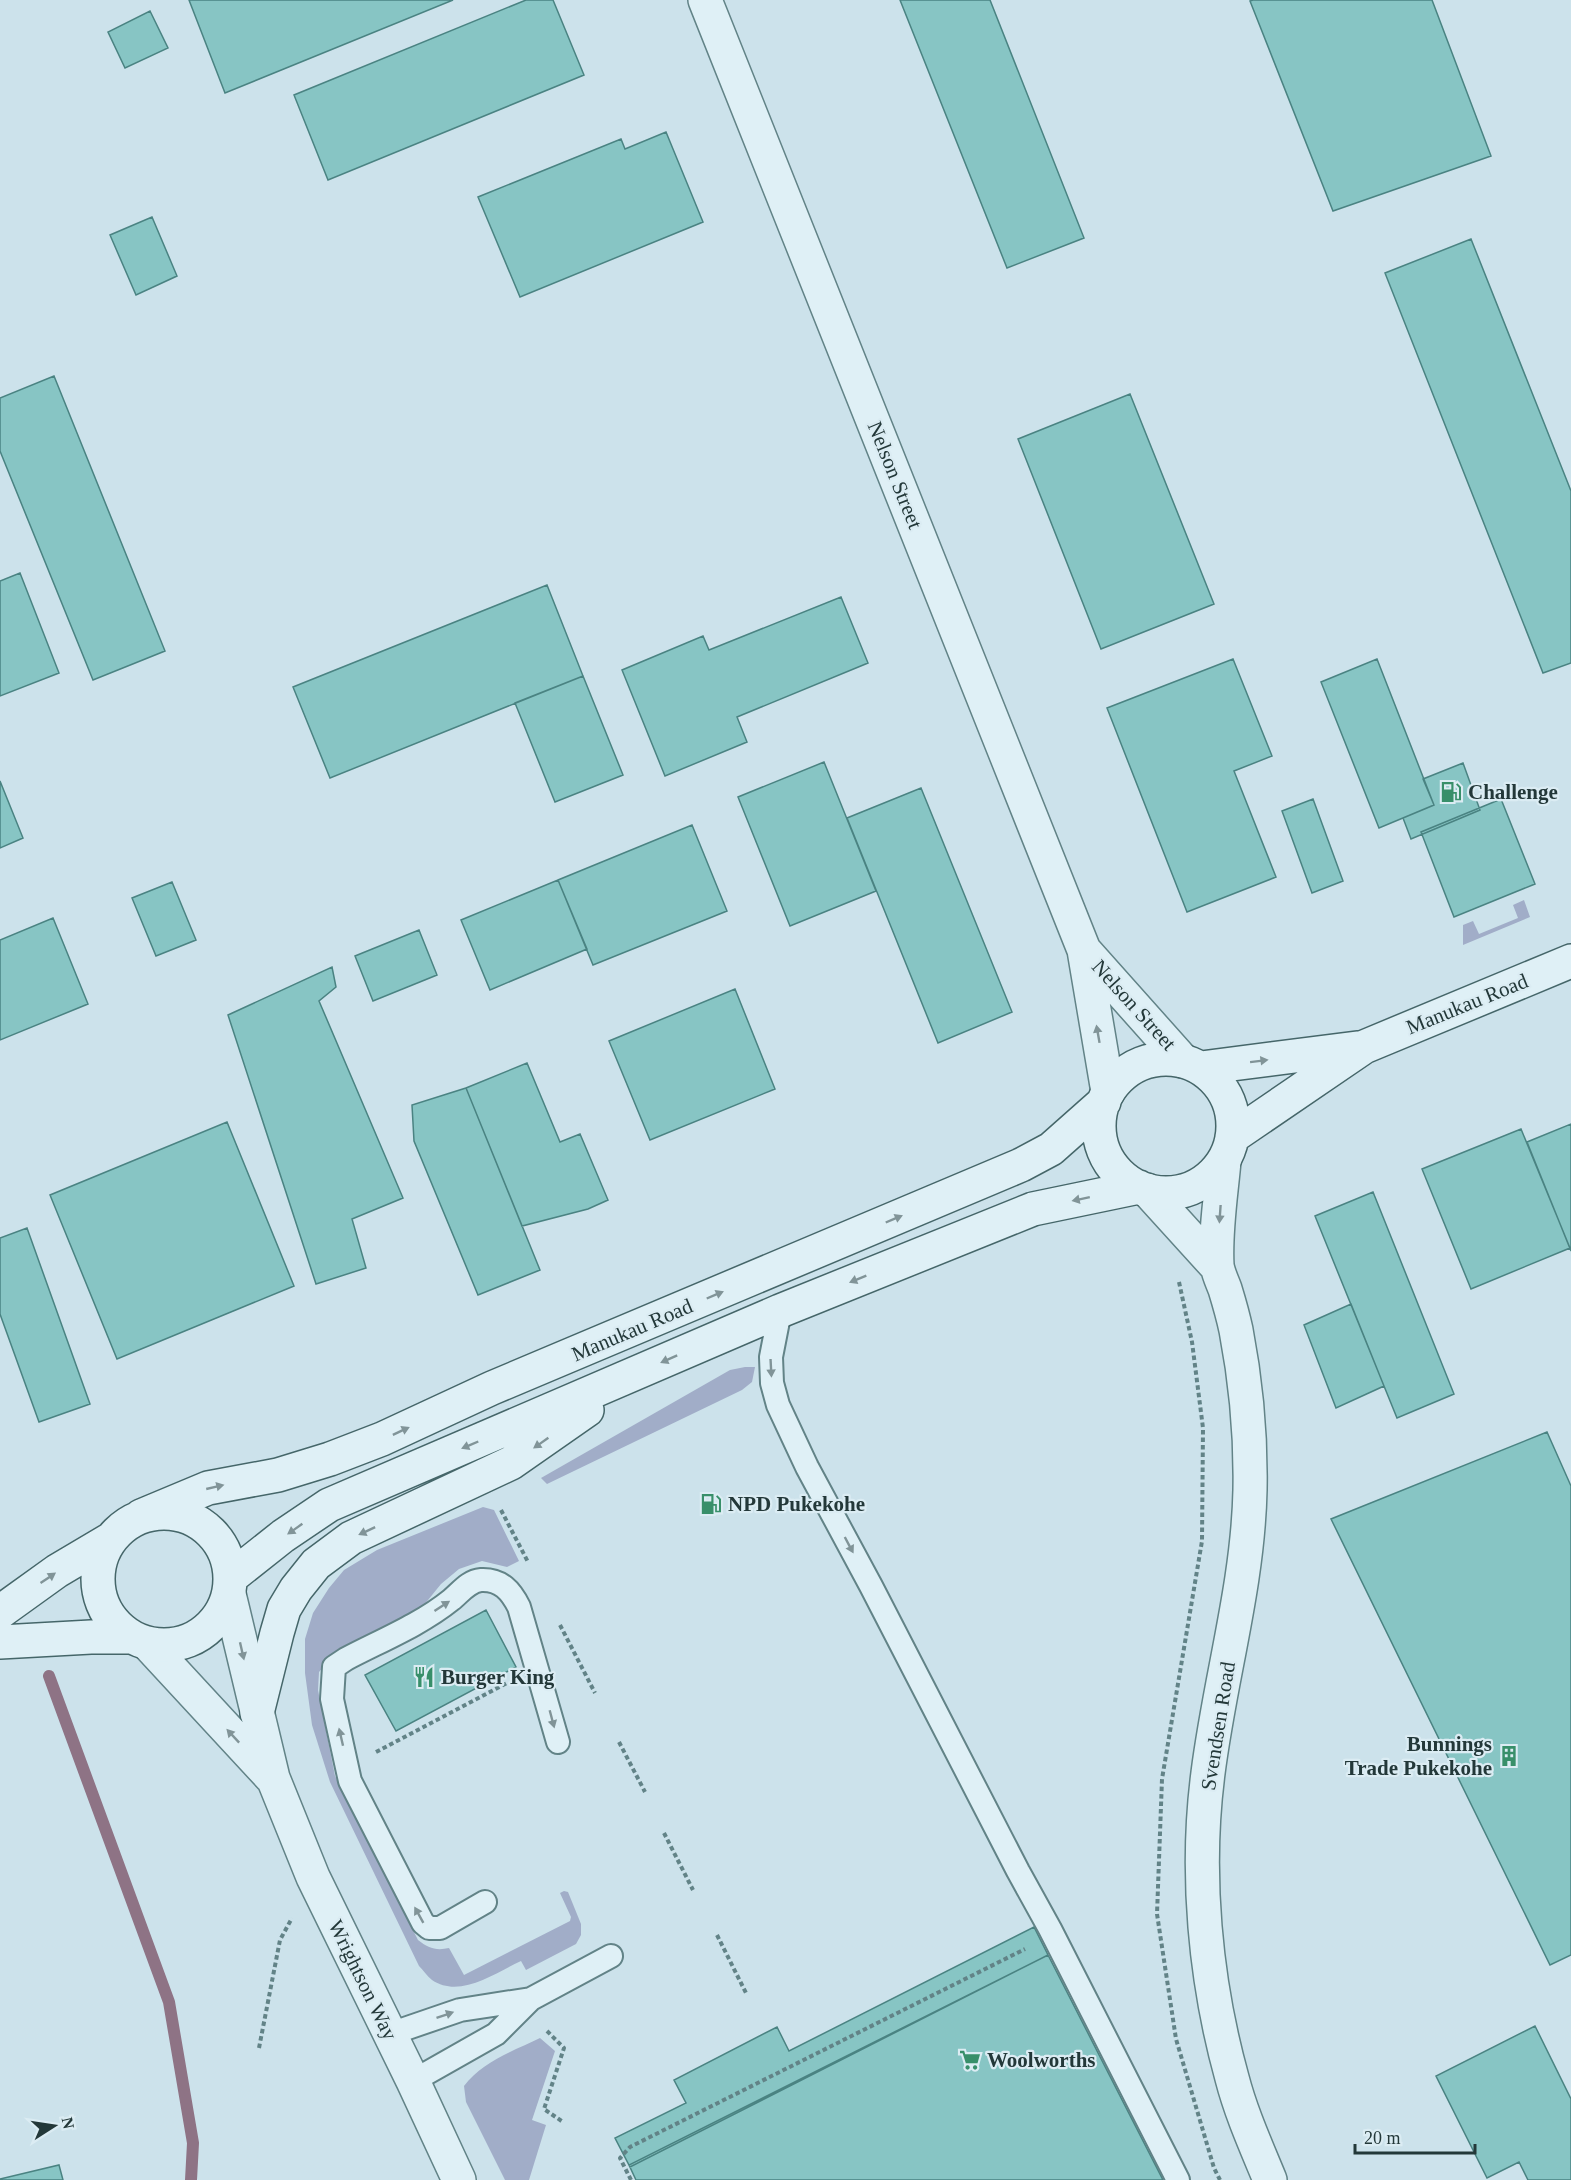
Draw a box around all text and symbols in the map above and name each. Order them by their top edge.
street label: Nelson Street [863,418,927,532]
fuel station icon: Challenge [1439,780,1463,804]
place label: Challenge [1468,780,1558,804]
street label: Nelson Street [1087,955,1181,1055]
street label: Manukau Road [1403,969,1532,1039]
one-way arrow [1093,1025,1102,1044]
one-way arrow [1250,1056,1269,1065]
one-way arrow [1072,1195,1091,1204]
one-way arrow [1215,1205,1225,1224]
one-way arrow [886,1214,904,1224]
one-way arrow [849,1274,867,1284]
one-way arrow [706,1290,724,1300]
street label: Manukau Road [568,1294,696,1366]
one-way arrow [660,1355,677,1364]
one-way arrow [767,1359,776,1378]
one-way arrow [392,1426,410,1436]
one-way arrow [533,1437,549,1449]
one-way arrow [461,1441,479,1450]
one-way arrow [206,1481,224,1491]
fuel station icon: NPD Pukekohe [699,1492,723,1516]
place label: NPD Pukekohe [728,1492,865,1516]
one-way arrow [287,1523,303,1535]
one-way arrow [359,1526,376,1535]
one-way arrow [844,1537,854,1554]
one-way arrow [39,1572,55,1584]
one-way arrow [433,1600,449,1612]
one-way arrow [238,1642,248,1660]
street label: Svendsen Road [1196,1659,1240,1792]
restaurant icon: Burger King [412,1665,436,1689]
place label: Burger King [441,1665,555,1689]
one-way arrow [548,1710,558,1729]
one-way arrow [335,1728,345,1747]
one-way arrow [226,1729,240,1743]
place label: Bunnings Trade Pukekohe [1345,1732,1492,1780]
building icon: Bunnings Trade Pukekohe [1497,1744,1521,1768]
one-way arrow [414,1906,424,1923]
street label: Wrightson Way [324,1916,403,2044]
one-way arrow [436,2010,454,2019]
supermarket icon: Woolworths [958,2048,982,2072]
place label: Woolworths [987,2048,1096,2072]
north arrow [24,2096,84,2156]
text: N [59,2116,78,2131]
scale bar [1355,2117,1475,2155]
text: 20 m [1364,2128,1401,2148]

